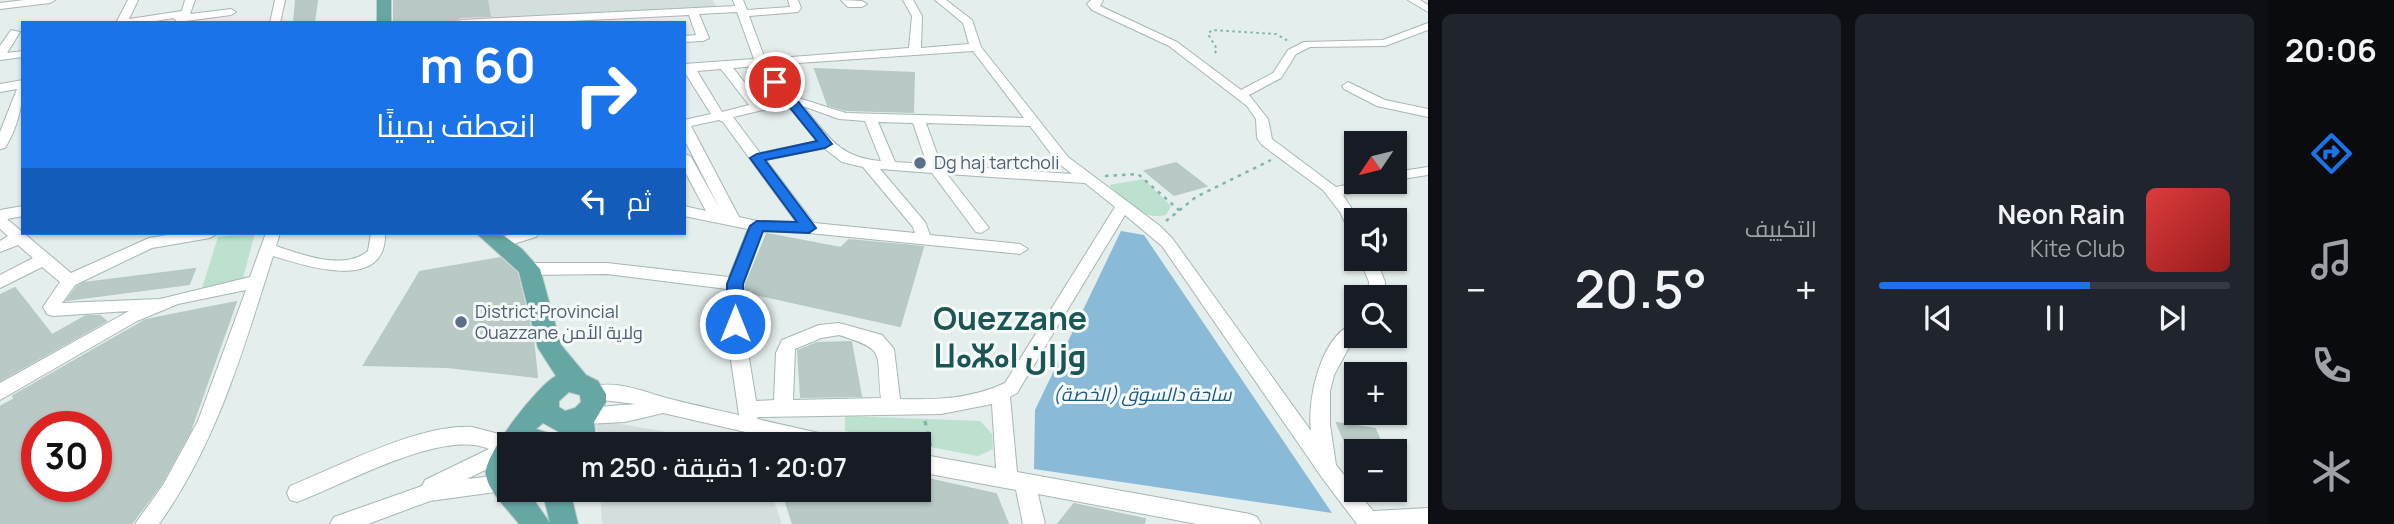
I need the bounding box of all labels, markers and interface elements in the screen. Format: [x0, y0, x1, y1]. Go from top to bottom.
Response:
text: 20:06 [2285, 28, 2377, 72]
text: 60 m [419, 31, 536, 98]
icon: right [560, 49, 651, 140]
pin [745, 52, 805, 112]
icon: arrive [756, 63, 794, 101]
text: انعطف يمينًا [376, 103, 536, 147]
icon: directions [2307, 129, 2356, 178]
north arrow [1344, 131, 1407, 194]
map controls [1344, 131, 1407, 502]
place label: Dg haj tartcholi [934, 150, 1059, 174]
marker: Dg haj tartcholi [912, 155, 928, 171]
icon: left [575, 182, 613, 220]
text: ثم [627, 183, 651, 219]
text: Neon Rain [1997, 196, 2125, 232]
button: sound [1344, 208, 1407, 271]
text: التكييف [1745, 212, 1817, 244]
text: Kite Club [2030, 232, 2125, 264]
icon: music [2307, 235, 2356, 284]
text: 20.5° [1575, 253, 1707, 324]
text: − [1466, 263, 1487, 315]
text: + [1795, 263, 1817, 315]
button: search [1344, 285, 1407, 348]
position arrow [698, 287, 772, 361]
district label: Ouezzane ⵡⴰⵣⴰⵏ وزان [933, 296, 1087, 377]
place label: District Provincial Ouazzane ولاية الأمن [475, 299, 643, 344]
icon: previous [1919, 299, 1957, 337]
icon: pause [2036, 299, 2074, 337]
icon: next [2153, 299, 2191, 337]
marker: District Provincial Ouazzane ولاية الأمن [453, 314, 469, 330]
icon: phone [2307, 341, 2356, 390]
button: + [1344, 362, 1407, 425]
water label: ساحة دالسوق (الخصة) [1053, 381, 1233, 407]
speed limit sign: 30 [21, 411, 112, 502]
button: − [1344, 439, 1407, 502]
icon: climate [2307, 447, 2356, 496]
text: 20:07 · 1 دقيقة · 250 m [581, 449, 847, 485]

